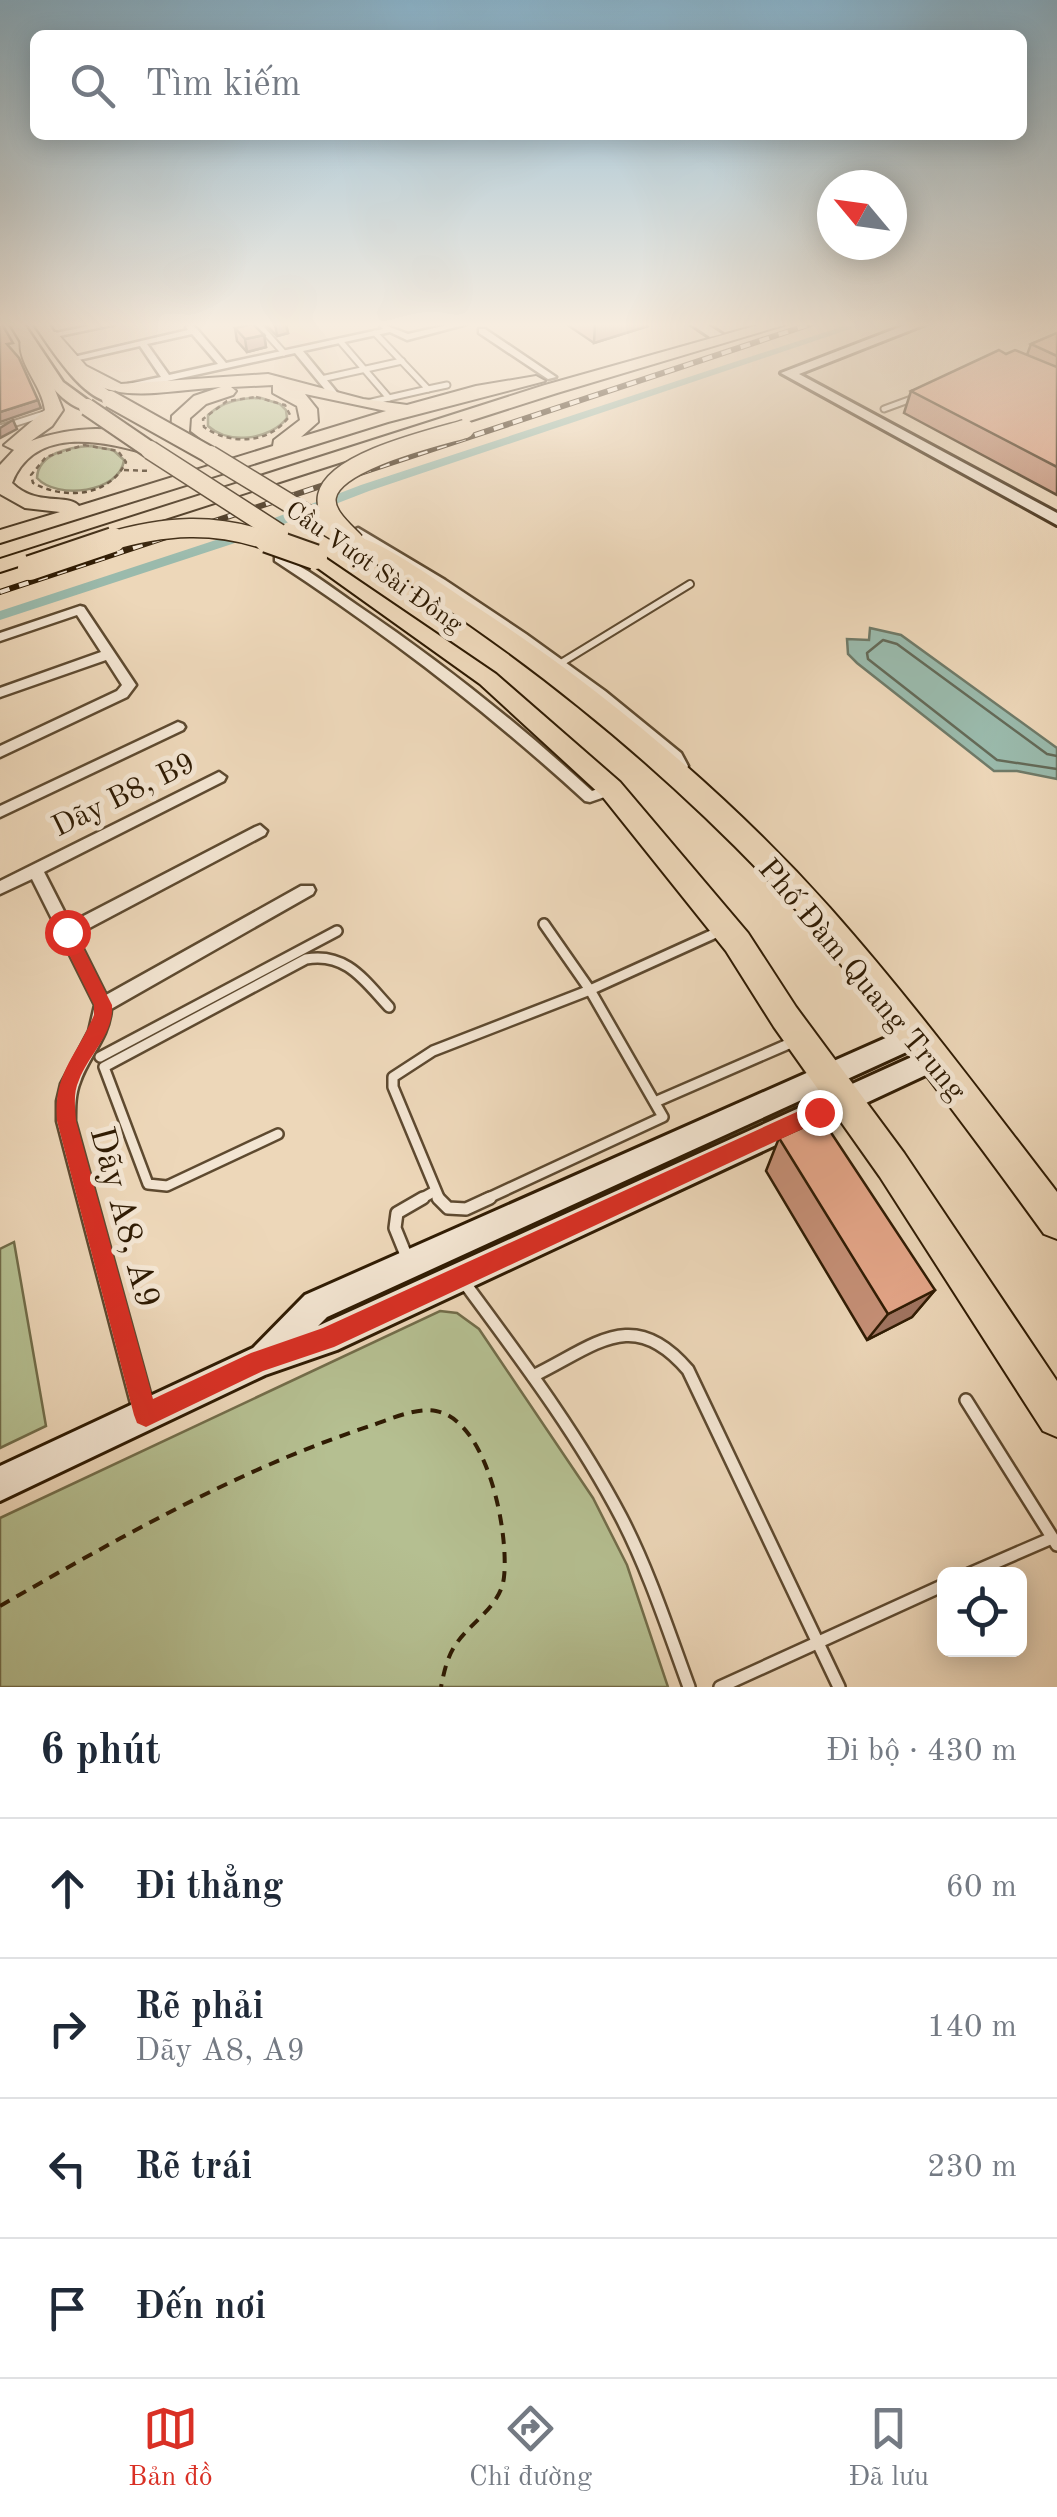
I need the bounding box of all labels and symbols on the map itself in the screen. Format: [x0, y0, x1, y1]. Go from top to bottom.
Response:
north arrow [817, 170, 907, 260]
street label: Cầu Vượt Sài Đồng [281, 495, 469, 639]
street label: Dãy B8, B9 [48, 748, 200, 843]
street label: Phố Đàm Quang Trung [752, 853, 972, 1107]
route start [45, 910, 91, 956]
route end [797, 1090, 843, 1136]
street label: Dãy A8, A9 [83, 1123, 165, 1312]

